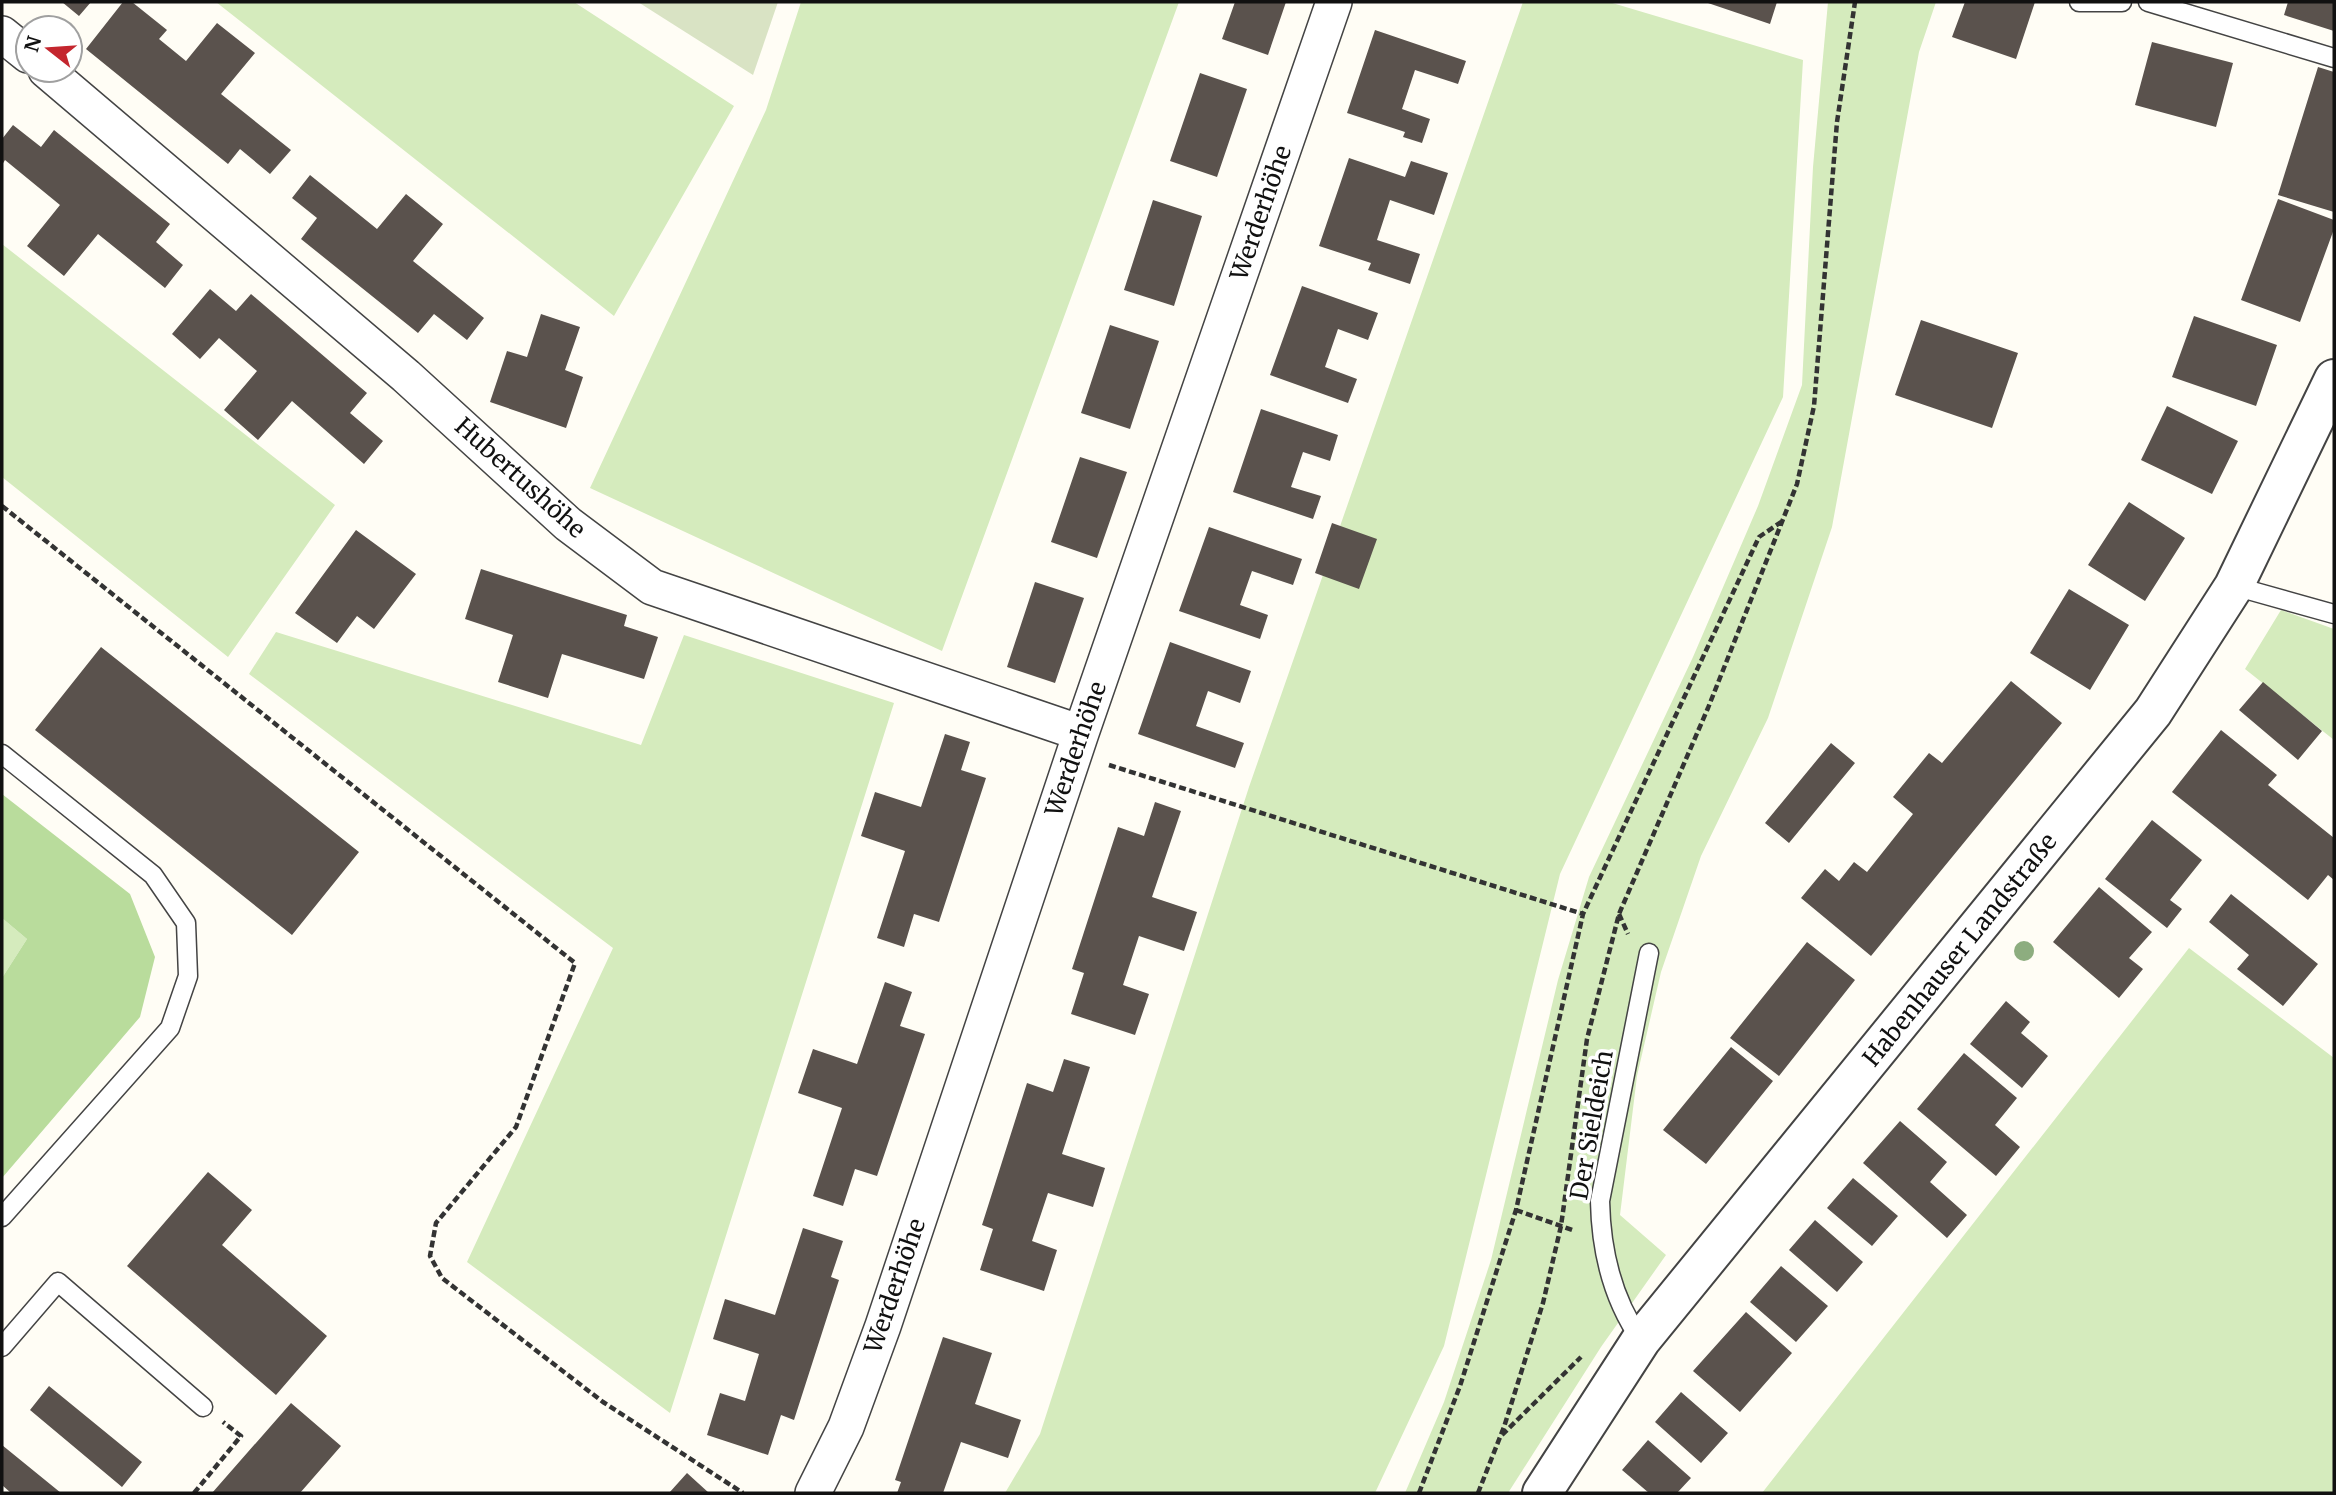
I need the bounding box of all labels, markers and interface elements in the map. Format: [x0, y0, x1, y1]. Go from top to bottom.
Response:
north arrow [14, 14, 84, 84]
text: N [19, 33, 46, 55]
street label: Werderhöhe [1223, 141, 1298, 285]
street label: Hubertushöhe [448, 411, 592, 544]
street label: Werderhöhe [1038, 677, 1113, 821]
street label: Habenhauser Landstraße [1856, 827, 2063, 1073]
street label: Der Sieldeich [1563, 1048, 1620, 1202]
street label: Werderhöhe [857, 1214, 932, 1358]

